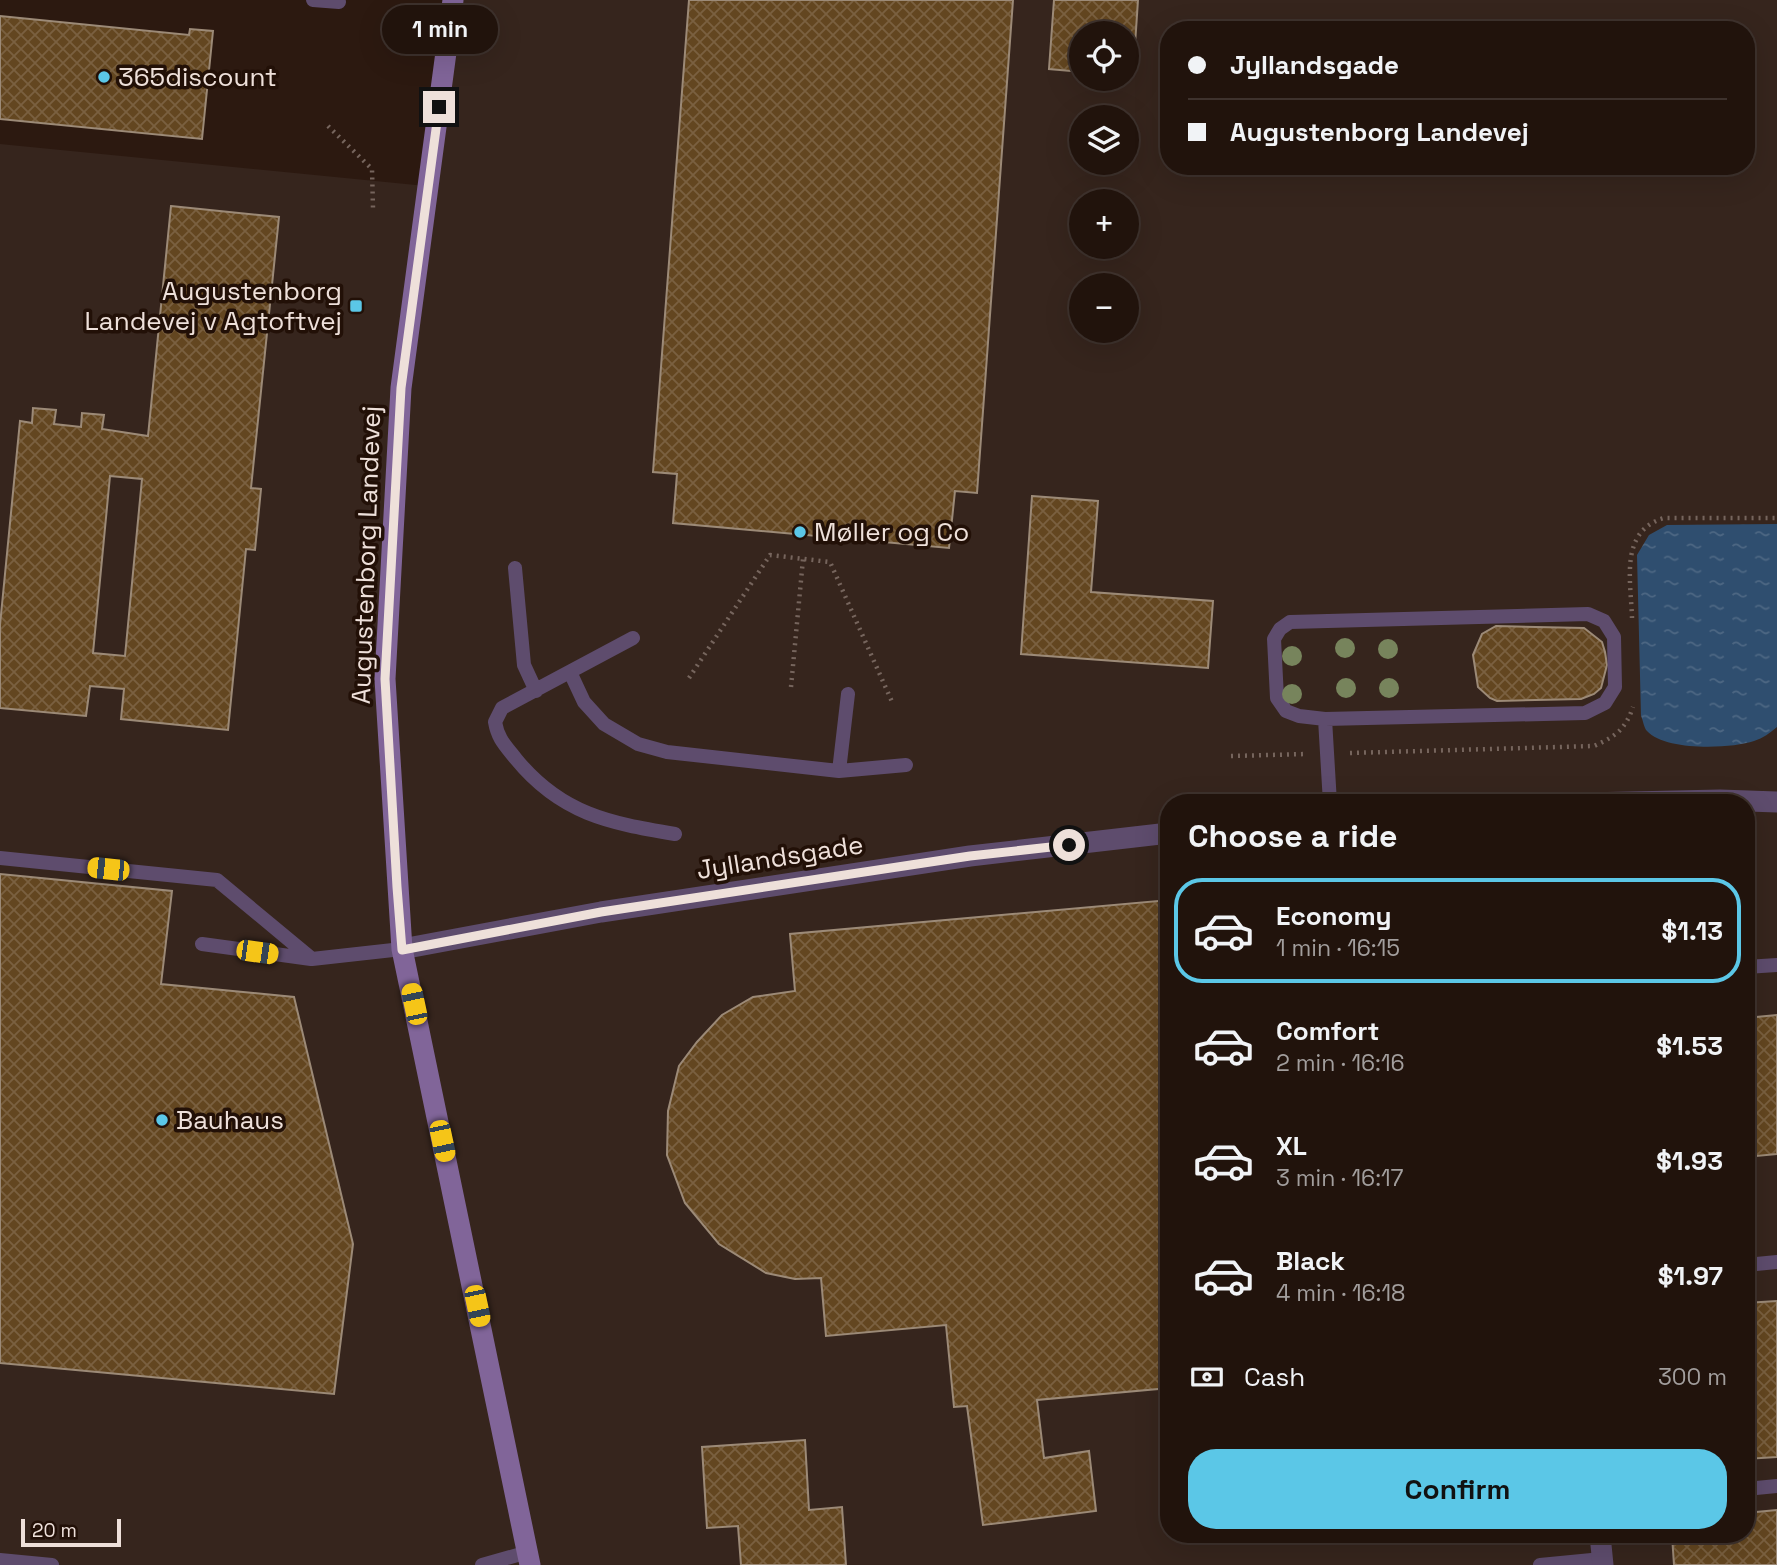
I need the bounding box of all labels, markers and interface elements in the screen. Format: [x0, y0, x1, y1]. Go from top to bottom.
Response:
callout: 1 min [381, 6, 497, 55]
text: 1 min [412, 14, 468, 44]
map controls [1069, 21, 1139, 343]
button: locate [1069, 21, 1139, 91]
text: Jyllandsgade [1230, 48, 1399, 82]
place label: 365discount [118, 60, 277, 94]
marker: 365discount [96, 69, 112, 85]
route end [423, 91, 455, 123]
button: layers [1069, 105, 1139, 175]
text: Augustenborg Landevej [1230, 115, 1529, 149]
button: + [1069, 189, 1139, 259]
button: − [1069, 273, 1139, 343]
place label: Augustenborg Landevej v Agtoftvej [85, 274, 342, 338]
marker: Augustenborg Landevej v Agtoftvej [348, 298, 364, 314]
street label: Augustenborg Landevej [344, 405, 388, 705]
place label: Møller og Co [814, 515, 969, 549]
marker: Møller og Co [792, 524, 808, 540]
text: Choose a ride [1188, 816, 1398, 856]
street label: Jyllandsgade [694, 827, 866, 887]
route start [1053, 829, 1085, 861]
car [87, 856, 130, 882]
icon: car [1192, 899, 1255, 962]
text: Economy [1276, 899, 1392, 933]
text: $1.13 [1662, 914, 1723, 948]
text: 1 min · 16:15 [1276, 933, 1400, 963]
car [235, 939, 280, 965]
car [400, 981, 429, 1027]
icon: car [1192, 1014, 1255, 1077]
text: Comfort [1276, 1014, 1379, 1048]
text: $1.53 [1656, 1029, 1723, 1063]
text: 2 min · 16:16 [1276, 1048, 1405, 1078]
place label: Bauhaus [176, 1103, 284, 1137]
marker: Bauhaus [154, 1112, 170, 1128]
car [428, 1118, 457, 1164]
icon: car [1192, 1129, 1255, 1192]
text: XL [1276, 1129, 1307, 1163]
text: $1.93 [1656, 1144, 1723, 1178]
text: 3 min · 16:17 [1276, 1163, 1404, 1193]
icon: car [1192, 1244, 1255, 1307]
text: Black [1276, 1244, 1345, 1278]
text: $1.97 [1658, 1259, 1723, 1293]
text: 4 min · 16:18 [1276, 1278, 1405, 1308]
car [463, 1283, 492, 1329]
icon: cash [1188, 1358, 1226, 1396]
text: Cash [1244, 1360, 1305, 1394]
text: 300 m [1658, 1362, 1727, 1392]
button: Confirm [1188, 1449, 1727, 1529]
scale bar [21, 1516, 121, 1548]
text: 20 m [32, 1518, 77, 1543]

